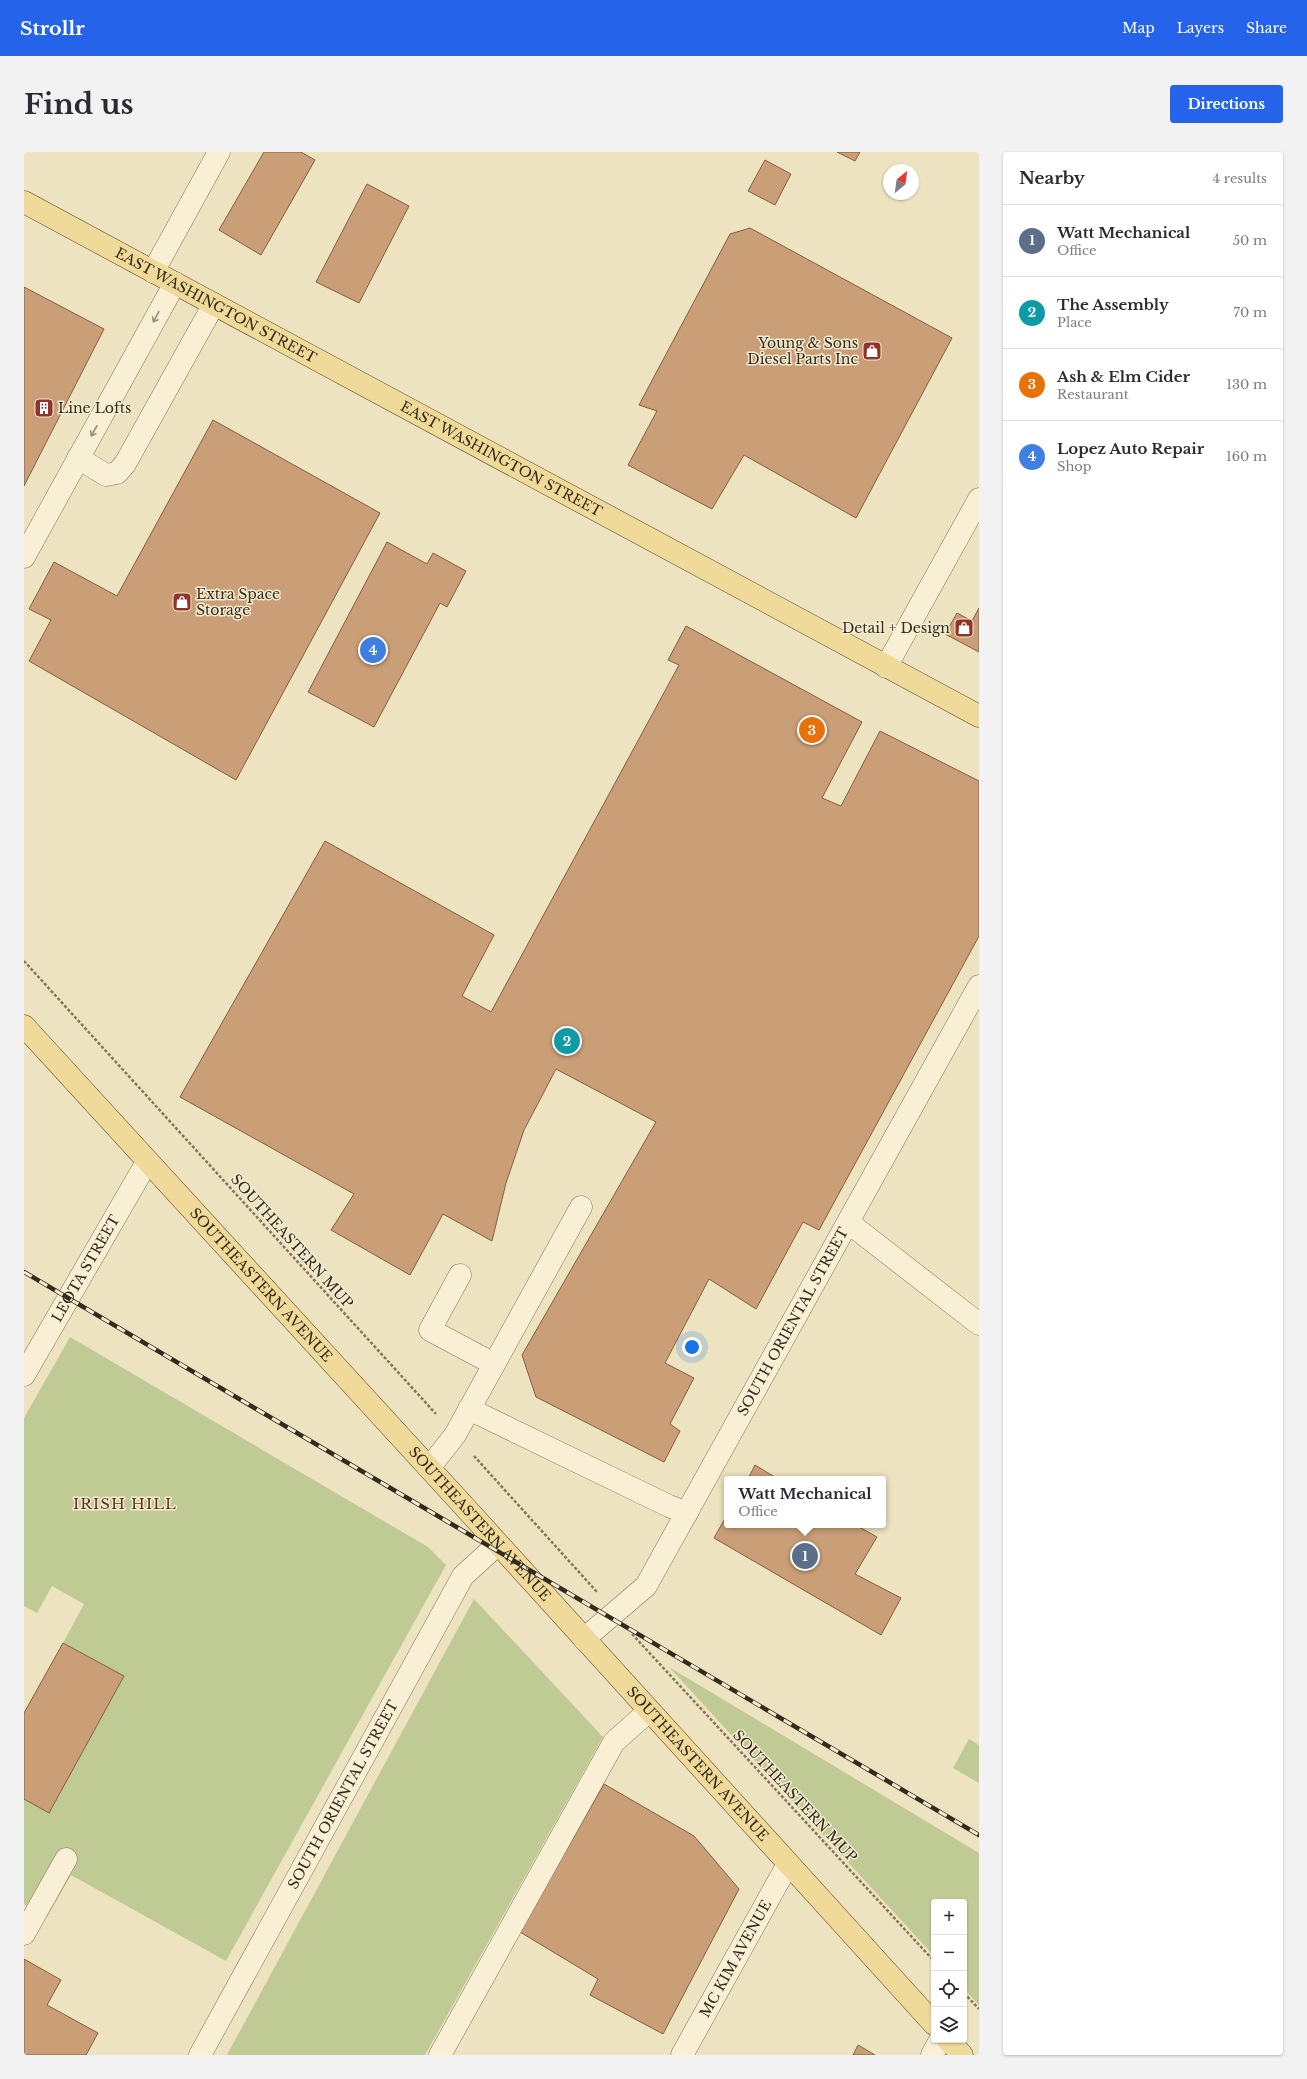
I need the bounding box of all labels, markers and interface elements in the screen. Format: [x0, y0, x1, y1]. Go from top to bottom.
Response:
text: Strollr [20, 17, 85, 40]
text: Map [1122, 19, 1155, 37]
text: Layers [1177, 19, 1224, 37]
text: Share [1246, 19, 1287, 37]
button: Directions [1170, 85, 1283, 123]
text: Find us [24, 87, 134, 122]
north arrow [883, 164, 919, 200]
text: Nearby [1019, 168, 1085, 189]
text: 4 results [1213, 170, 1267, 187]
text: Watt Mechanical [1057, 223, 1190, 242]
text: 1 [1029, 232, 1035, 249]
text: 50 m [1233, 232, 1267, 249]
text: Office [1057, 242, 1096, 259]
street label: EAST WASHINGTON STREET [112, 244, 320, 367]
text: The Assembly [1057, 295, 1169, 314]
text: 2 [1028, 304, 1036, 321]
text: 70 m [1234, 304, 1267, 321]
one-way arrow [152, 311, 160, 323]
text: Place [1057, 314, 1092, 331]
place label: Young & Sons Diesel Parts Inc [747, 334, 858, 368]
shop icon: Young & Sons Diesel Parts Inc [861, 340, 883, 362]
text: Ash & Elm Cider [1057, 367, 1190, 386]
text: 3 [1028, 376, 1036, 393]
text: 130 m [1226, 376, 1267, 393]
text: Restaurant [1057, 386, 1129, 403]
building icon: Line Lofts [33, 397, 55, 419]
street label: EAST WASHINGTON STREET [397, 397, 605, 520]
place label: Line Lofts [58, 399, 131, 417]
one-way arrow [89, 425, 97, 437]
text: Lopez Auto Repair [1057, 439, 1204, 458]
text: 4 [1028, 448, 1036, 465]
text: 160 m [1226, 448, 1267, 465]
text: Shop [1057, 458, 1092, 475]
place label: Extra Space Storage [196, 585, 280, 619]
shop icon: Extra Space Storage [171, 591, 193, 613]
shop icon: Detail + Design [953, 617, 975, 639]
place label: Detail + Design [842, 619, 950, 637]
pin: 4 [360, 635, 386, 665]
pin: 3 [799, 715, 825, 745]
pin: 2 [554, 1026, 580, 1056]
street label: SOUTHEASTERN MUP [227, 1170, 357, 1312]
street label: SOUTHEASTERN AVENUE [186, 1204, 336, 1366]
street label: LEOTA STREET [48, 1212, 124, 1325]
street label: SOUTH ORIENTAL STREET [733, 1224, 852, 1419]
your location [682, 1337, 702, 1357]
street label: SOUTHEASTERN AVENUE [405, 1443, 555, 1605]
popup [724, 1476, 886, 1528]
text: Watt Mechanical [738, 1484, 872, 1503]
district label: IRISH HILL [73, 1494, 177, 1513]
text: Office [738, 1503, 778, 1520]
pin: 1 [792, 1541, 818, 1571]
street label: SOUTHEASTERN AVENUE [623, 1683, 772, 1845]
street label: SOUTH ORIENTAL STREET [284, 1697, 402, 1892]
street label: SOUTHEASTERN MUP [729, 1726, 861, 1866]
street label: MC KIM AVENUE [696, 1897, 775, 2021]
map controls [931, 1899, 967, 2043]
button: + [931, 1899, 967, 1935]
button: − [931, 1935, 967, 1971]
button: locate [931, 1971, 967, 2007]
button: layers [931, 2007, 967, 2043]

